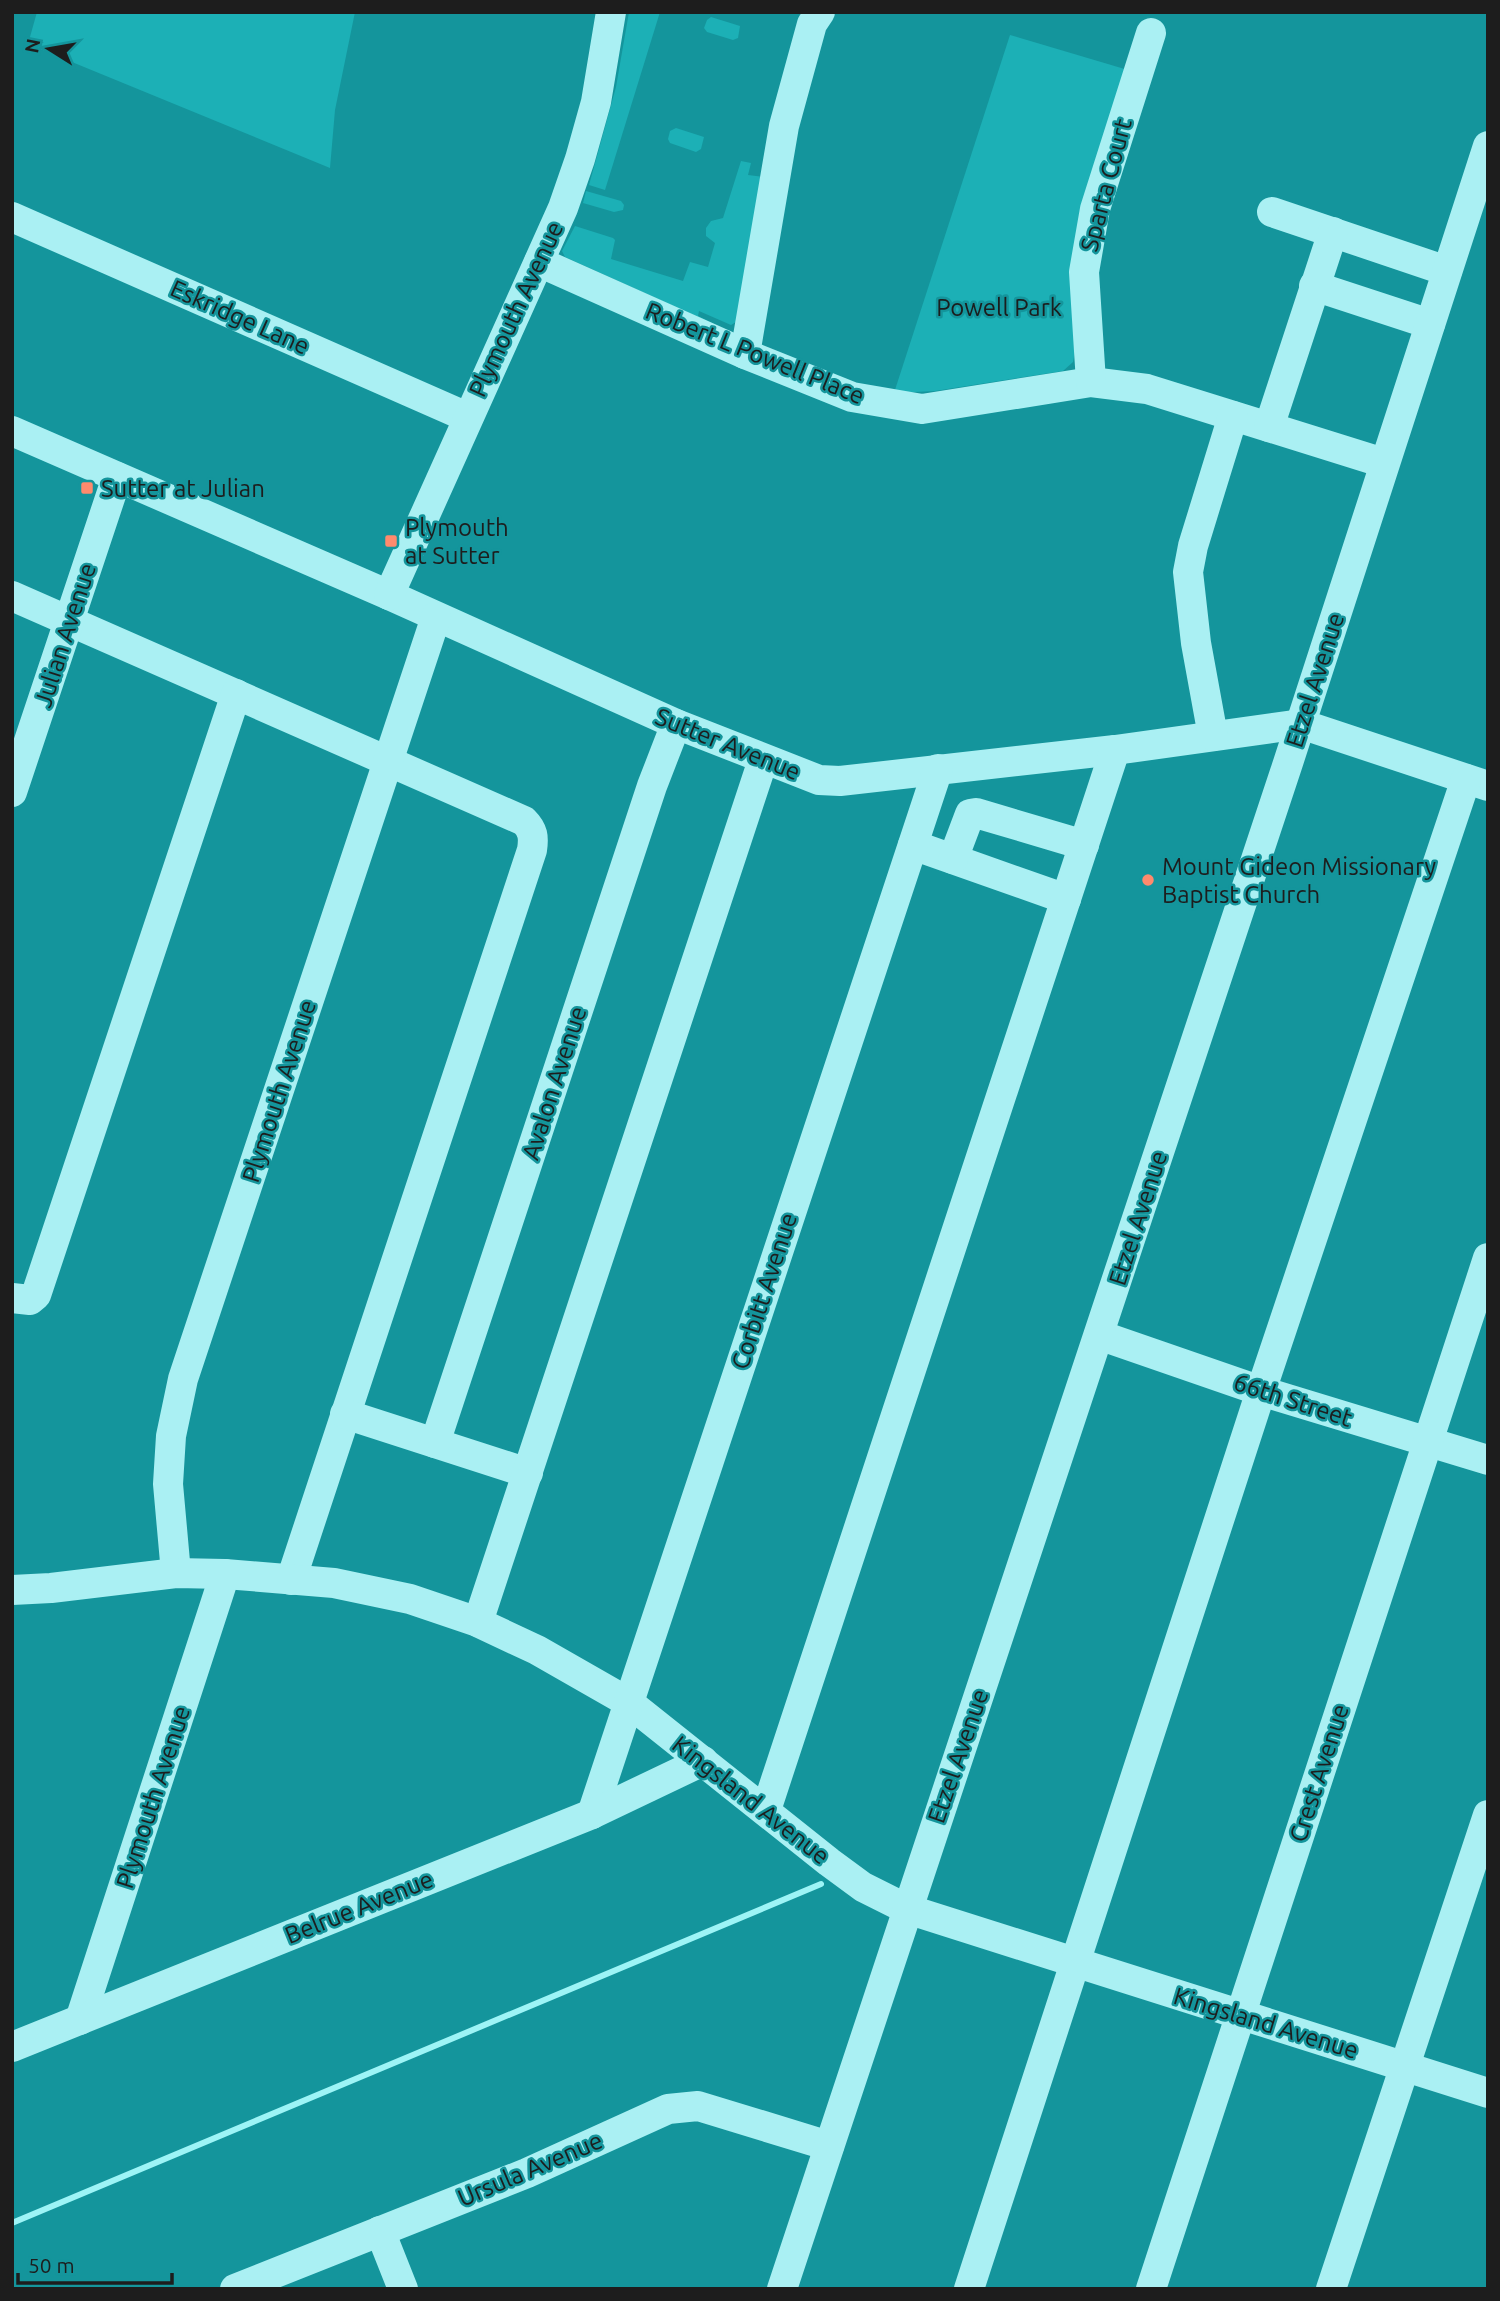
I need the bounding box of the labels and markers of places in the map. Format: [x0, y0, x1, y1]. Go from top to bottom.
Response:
place label: Sutter at Julian [101, 475, 265, 502]
marker: Sutter at Julian [79, 480, 95, 496]
place label: Plymouth at Sutter [405, 514, 509, 569]
marker: Plymouth at Sutter [383, 533, 399, 549]
place label: Mount Gideon Missionary Baptist Church [1162, 853, 1437, 908]
marker: Mount Gideon Missionary Baptist Church [1140, 872, 1156, 888]

